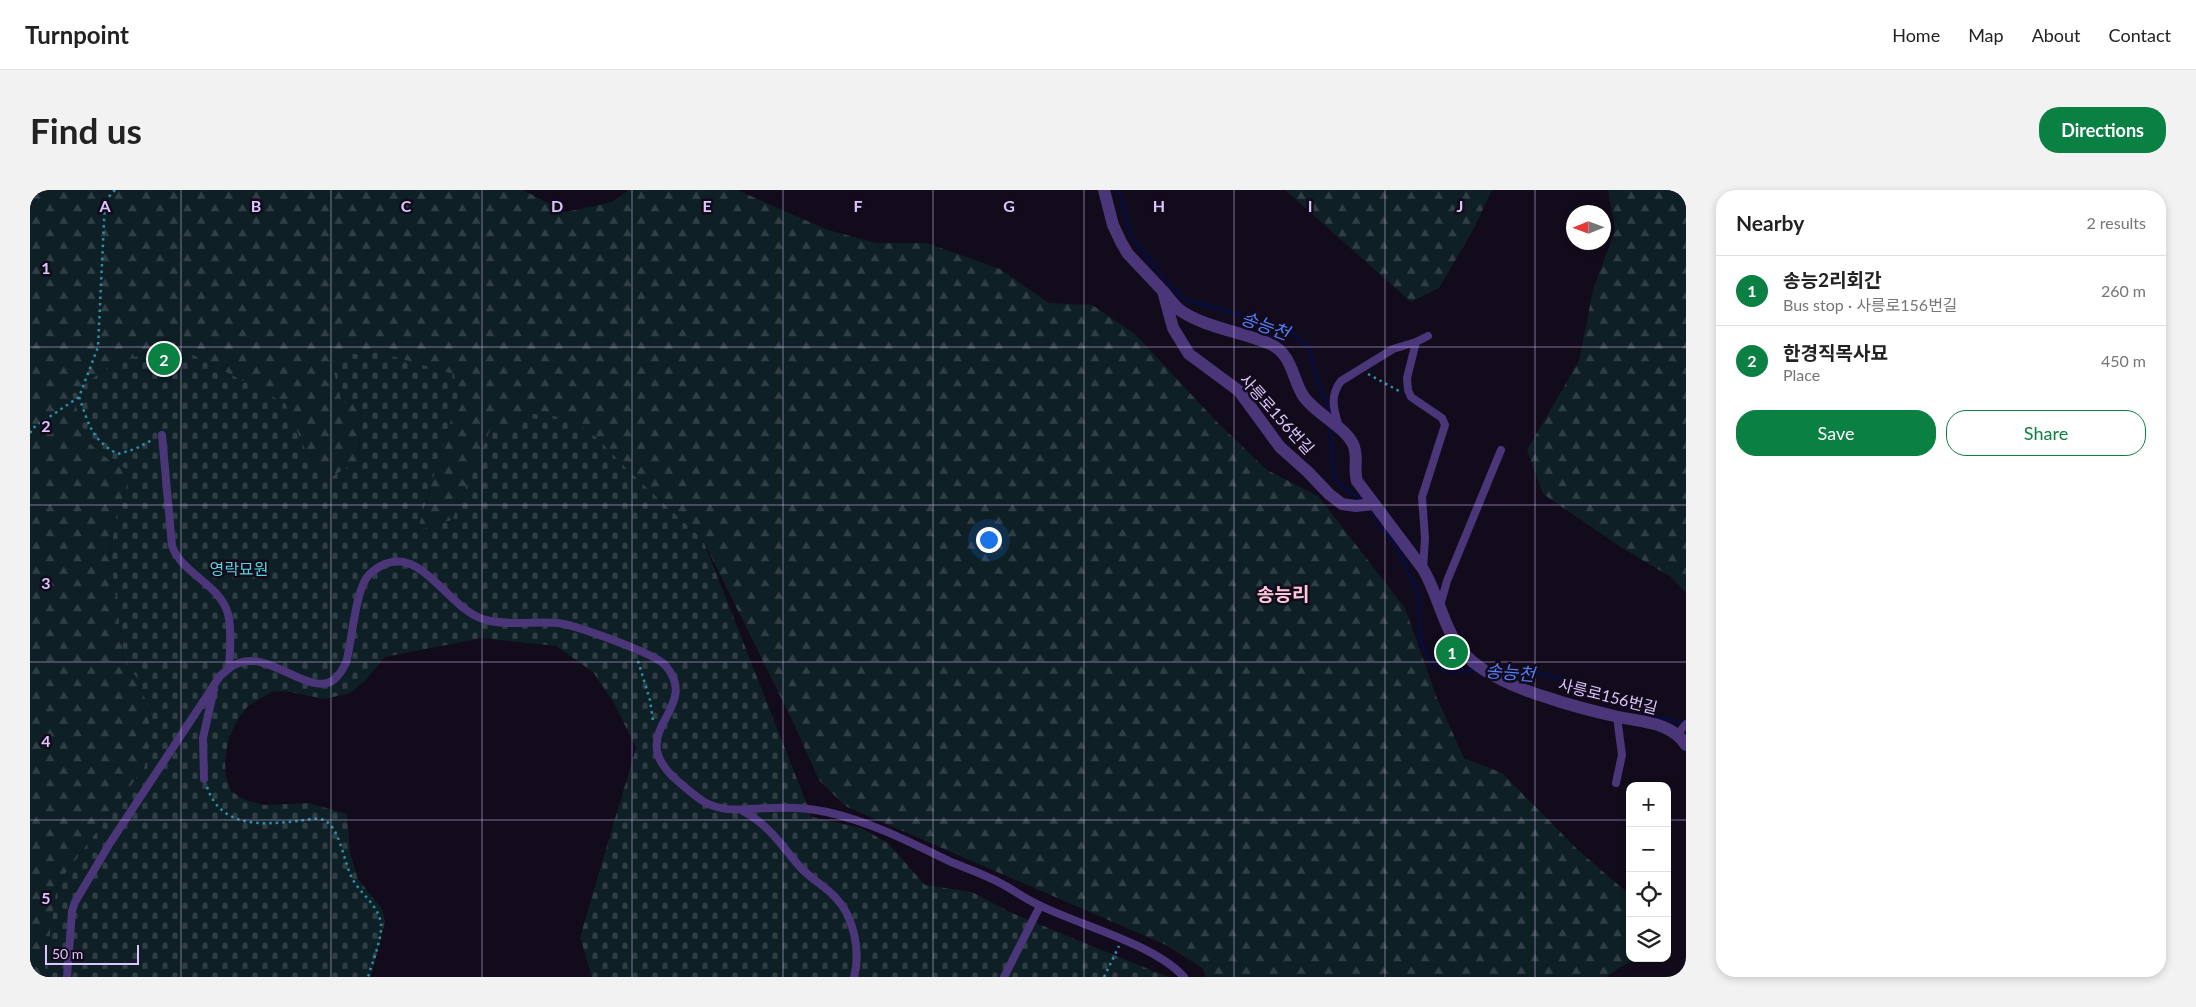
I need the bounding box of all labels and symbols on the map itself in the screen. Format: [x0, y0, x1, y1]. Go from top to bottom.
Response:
text: A [98, 196, 111, 215]
text: B [251, 196, 261, 215]
text: C [401, 196, 412, 215]
text: D [551, 196, 563, 215]
text: E [702, 196, 712, 215]
text: F [853, 196, 863, 215]
text: G [1003, 196, 1015, 215]
text: H [1153, 196, 1165, 215]
text: I [1308, 196, 1312, 215]
text: J [1457, 196, 1463, 215]
north arrow [1566, 205, 1611, 250]
text: 1 [41, 258, 51, 277]
water label: 송능천 [1238, 306, 1295, 345]
pin: 2 [148, 340, 180, 378]
street label: 사릉로156번길 [1236, 370, 1318, 458]
text: 2 [41, 416, 51, 435]
your location [976, 527, 1002, 553]
park label: 영락묘원 [210, 559, 268, 578]
text: 3 [41, 573, 51, 592]
district label: 송능리 [1257, 582, 1309, 605]
pin: 1 [1436, 633, 1468, 671]
water label: 송능천 [1484, 659, 1538, 685]
street label: 사릉로156번길 [1557, 674, 1660, 717]
text: 4 [41, 731, 51, 750]
text: 5 [41, 888, 51, 907]
scale bar [45, 942, 139, 965]

